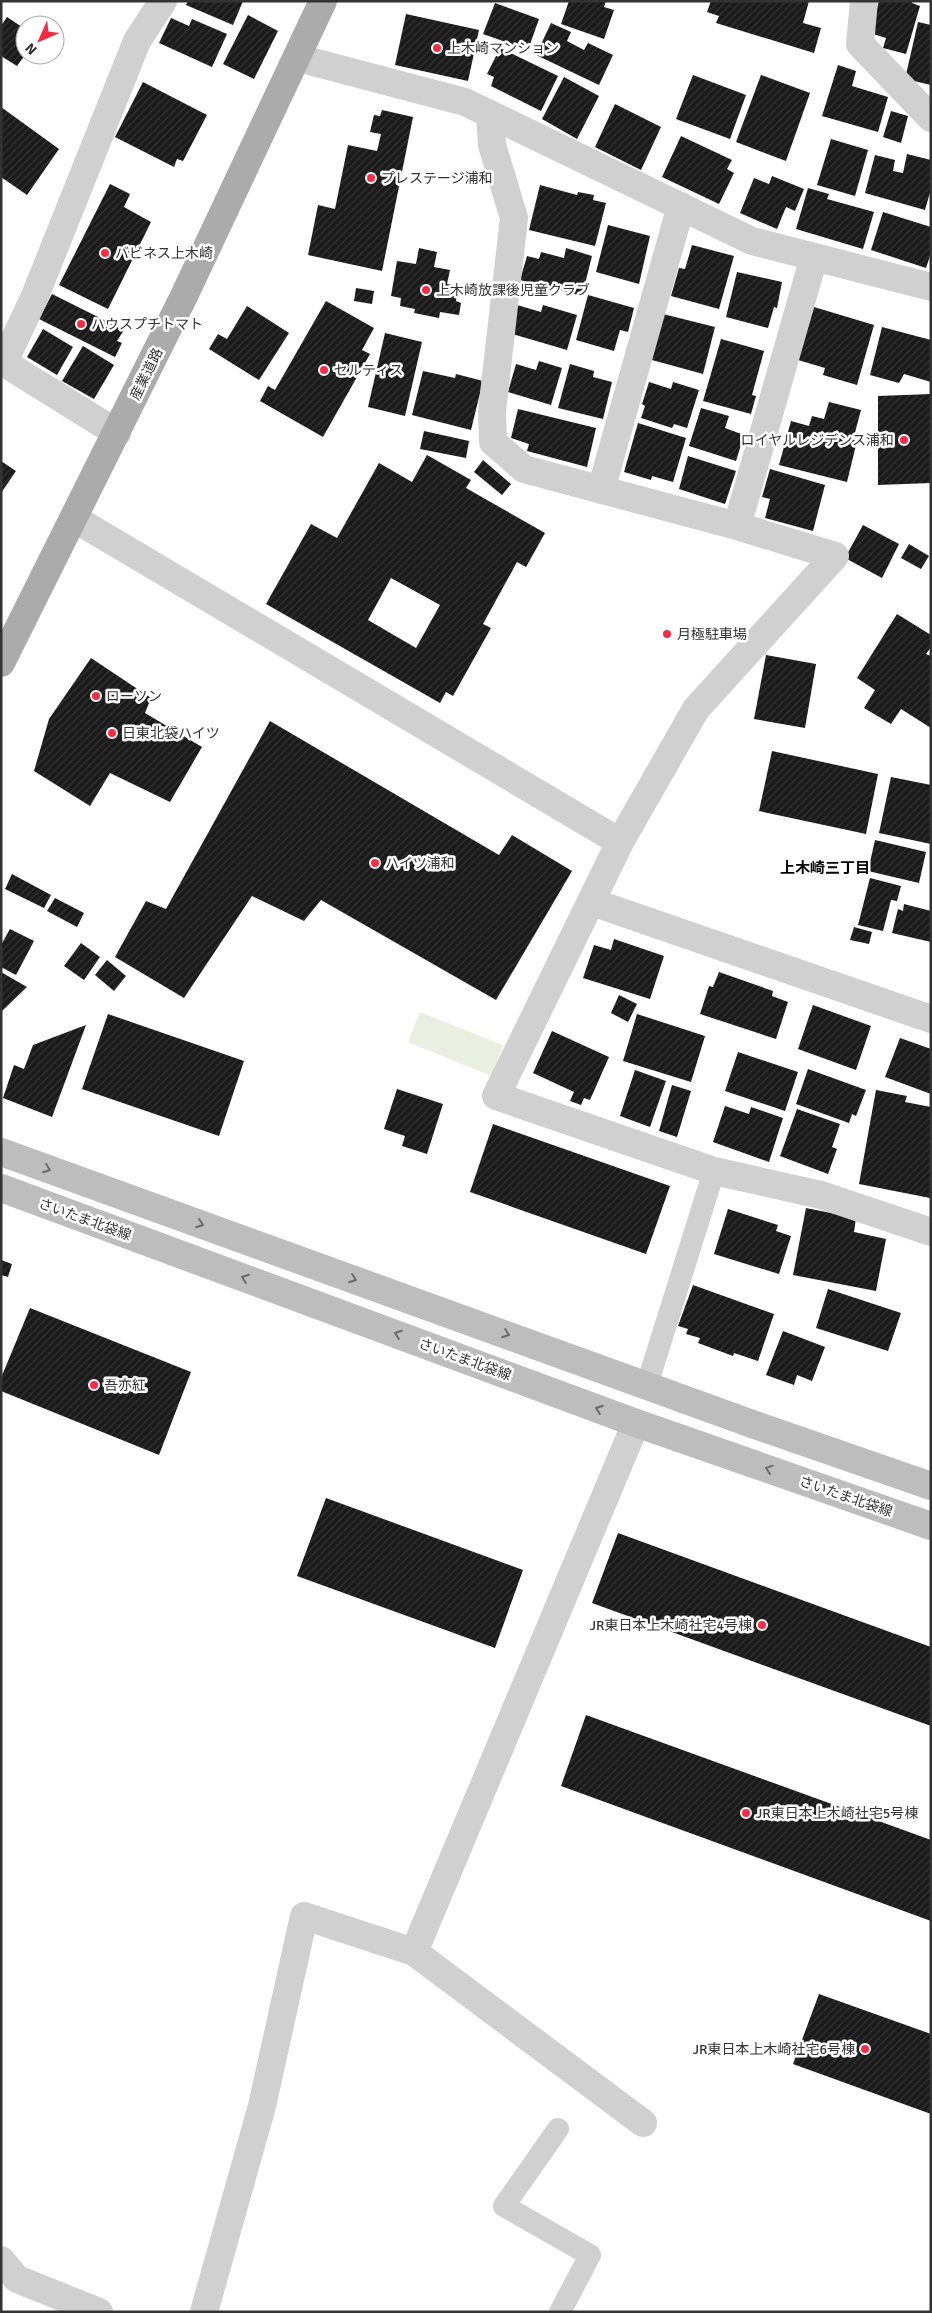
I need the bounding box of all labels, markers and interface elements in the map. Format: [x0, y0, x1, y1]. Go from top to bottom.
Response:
north arrow [15, 15, 65, 65]
text: N [22, 39, 41, 58]
place label: 上木崎マンション [447, 40, 559, 57]
marker: 上木崎マンション [431, 42, 443, 54]
place label: プレステージ浦和 [381, 170, 493, 187]
marker: プレステージ浦和 [365, 172, 377, 184]
place label: バビネス上木崎 [115, 245, 213, 262]
marker: バビネス上木崎 [99, 247, 111, 259]
place label: 上木崎放課後児童クラブ [436, 282, 590, 299]
marker: 上木崎放課後児童クラブ [420, 284, 432, 296]
place label: ハウスプチトマト [91, 316, 203, 333]
marker: ハウスプチトマト [75, 318, 87, 330]
street label: 産業道路 [127, 345, 166, 403]
place label: セルティス [334, 362, 403, 379]
marker: セルティス [318, 364, 330, 376]
place label: ロイヤルレジデンス浦和 [741, 432, 894, 449]
marker: ロイヤルレジデンス浦和 [898, 434, 910, 446]
place label: 月極駐車場 [677, 626, 747, 643]
marker: 月極駐車場 [661, 628, 673, 640]
place label: ローソン [106, 688, 162, 705]
marker: ローソン [90, 690, 102, 702]
place label: 日東北袋ハイツ [122, 725, 220, 742]
marker: 日東北袋ハイツ [106, 727, 118, 739]
place label: ハイツ浦和 [385, 855, 455, 872]
marker: ハイツ浦和 [369, 857, 381, 869]
district label: 上木崎三丁目 [780, 859, 870, 877]
one-way arrow [42, 1163, 51, 1173]
street label: さいたま北袋線 [36, 1195, 134, 1244]
one-way arrow [195, 1218, 204, 1228]
one-way arrow [348, 1273, 357, 1283]
one-way arrow [241, 1274, 250, 1284]
one-way arrow [501, 1328, 509, 1338]
one-way arrow [394, 1330, 403, 1341]
street label: さいたま北袋線 [416, 1335, 514, 1384]
place label: 吾亦紅 [104, 1377, 146, 1394]
marker: 吾亦紅 [88, 1379, 100, 1391]
one-way arrow [596, 1405, 604, 1415]
one-way arrow [765, 1465, 774, 1475]
street label: さいたま北袋線 [797, 1473, 895, 1520]
place label: JR東日本上木崎社宅4号棟 [590, 1617, 752, 1634]
marker: JR東日本上木崎社宅4号棟 [756, 1619, 768, 1631]
place label: JR東日本上木崎社宅5号棟 [756, 1805, 918, 1822]
marker: JR東日本上木崎社宅5号棟 [740, 1807, 752, 1819]
place label: JR東日本上木崎社宅6号棟 [693, 2041, 855, 2058]
marker: JR東日本上木崎社宅6号棟 [859, 2043, 871, 2055]

